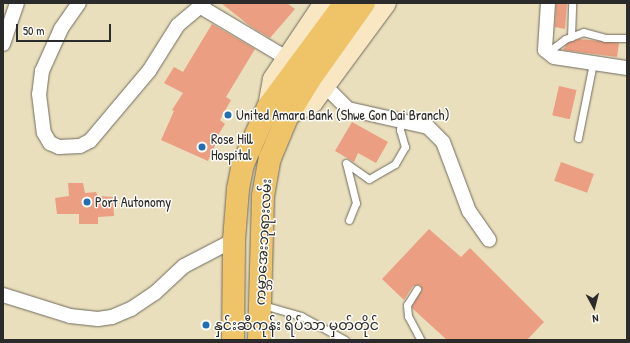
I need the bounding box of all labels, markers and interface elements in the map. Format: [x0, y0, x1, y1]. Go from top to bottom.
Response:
scale bar [18, 16, 113, 42]
text: 50 m [23, 22, 44, 39]
place label: United Amara Bank (Shwe Gon Dai Branch) [236, 107, 449, 123]
marker: United Amara Bank (Shwe Gon Dai Branch) [223, 110, 233, 120]
place label: Rose Hill Hospital [211, 131, 253, 164]
marker: Rose Hill Hospital [196, 141, 208, 153]
street label: ကမ္ဘာအေးဘုရားလမ်း [251, 178, 275, 306]
place label: Port Autonomy [95, 194, 171, 210]
marker: Port Autonomy [82, 197, 92, 207]
north arrow [574, 287, 614, 327]
text: N [592, 312, 599, 326]
place label: နှင်းဆီကုန်း ရိပ်သာ မှတ်တိုင် [214, 317, 379, 333]
marker: နှင်းဆီကုန်း ရိပ်သာ မှတ်တိုင် [201, 320, 211, 330]

